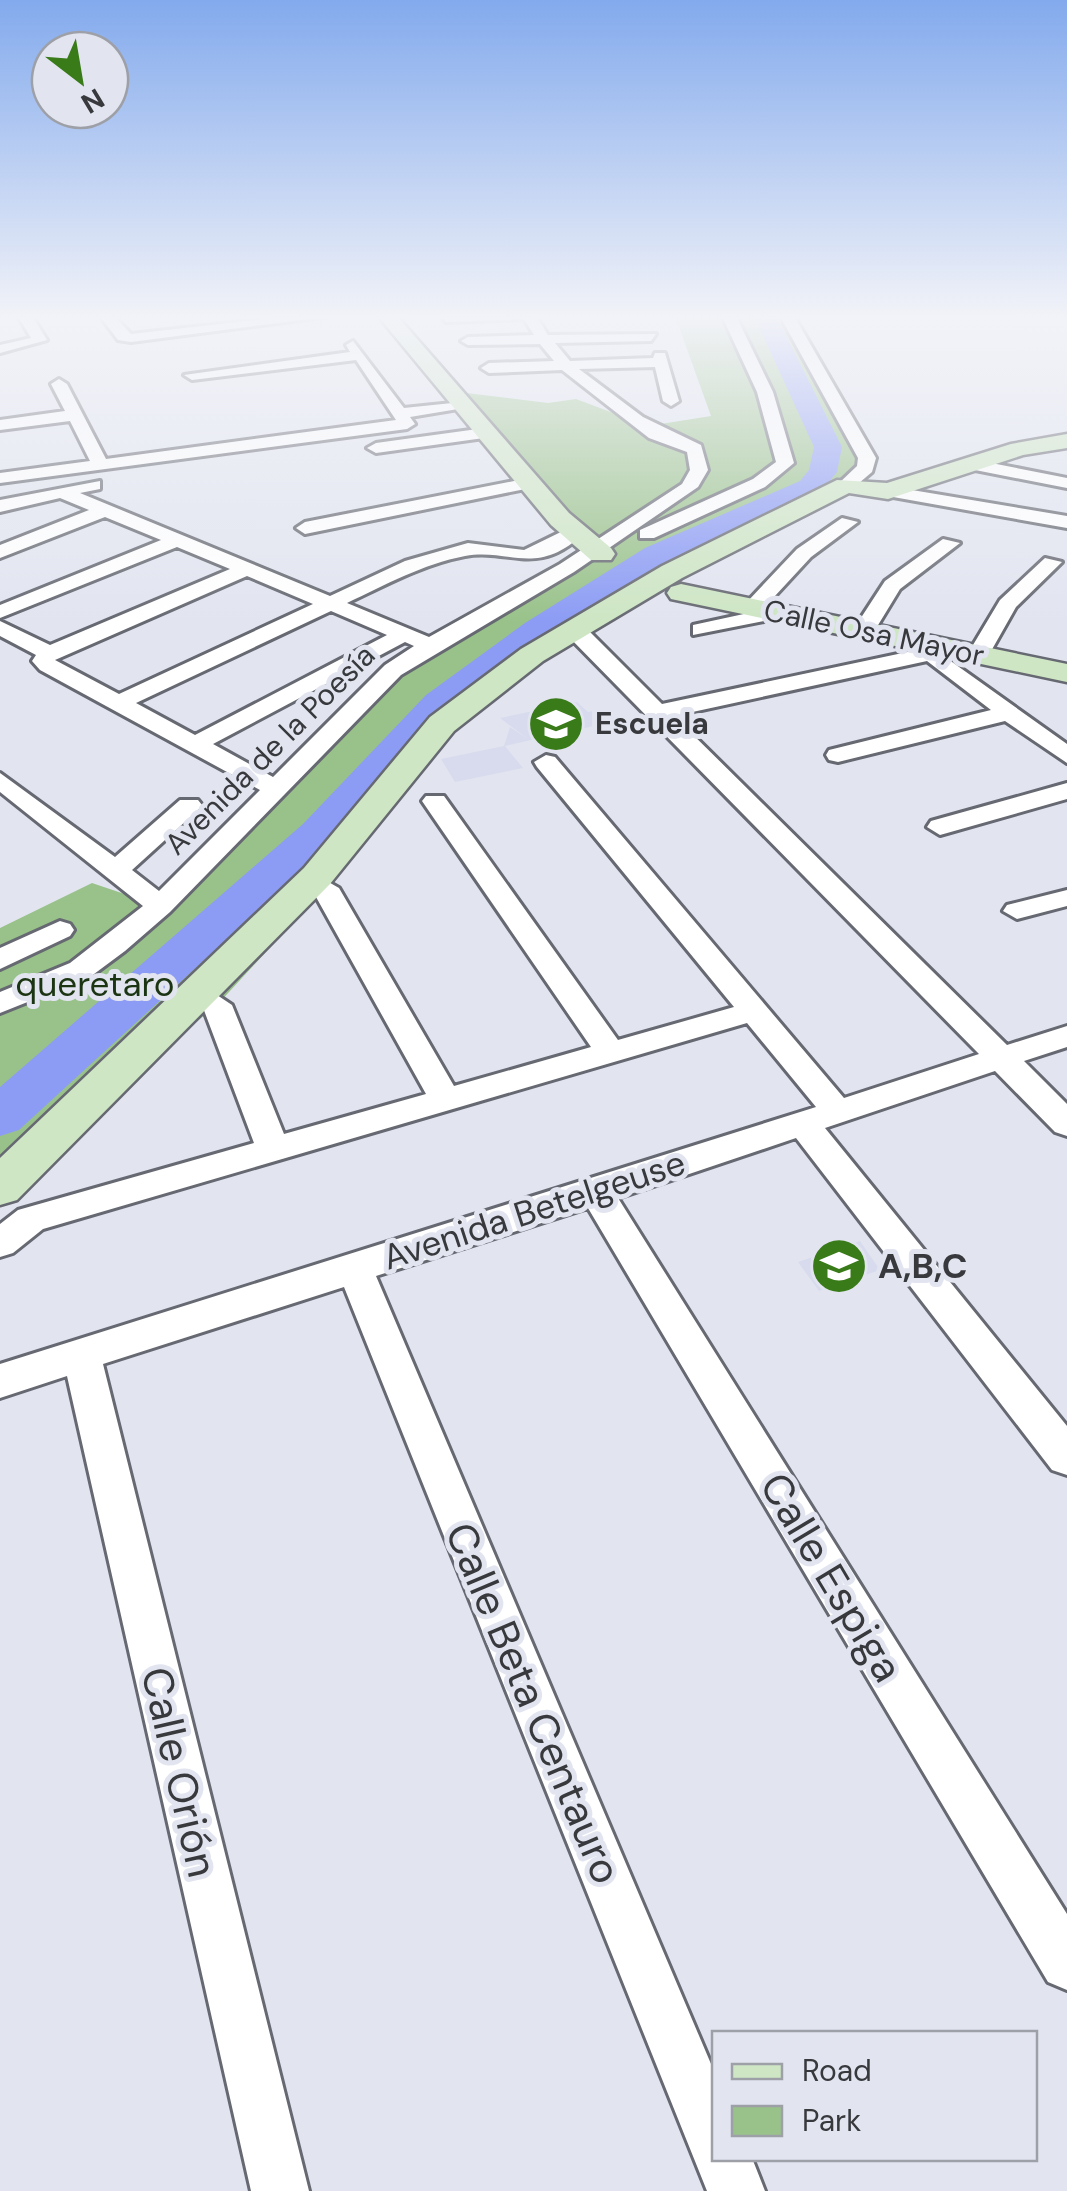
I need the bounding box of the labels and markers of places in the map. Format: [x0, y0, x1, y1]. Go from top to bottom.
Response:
school or university icon: Escuela [526, 694, 586, 754]
place label: Escuela [595, 704, 709, 743]
school or university icon: A,B,C [809, 1236, 869, 1296]
place label: A,B,C [878, 1243, 968, 1289]

